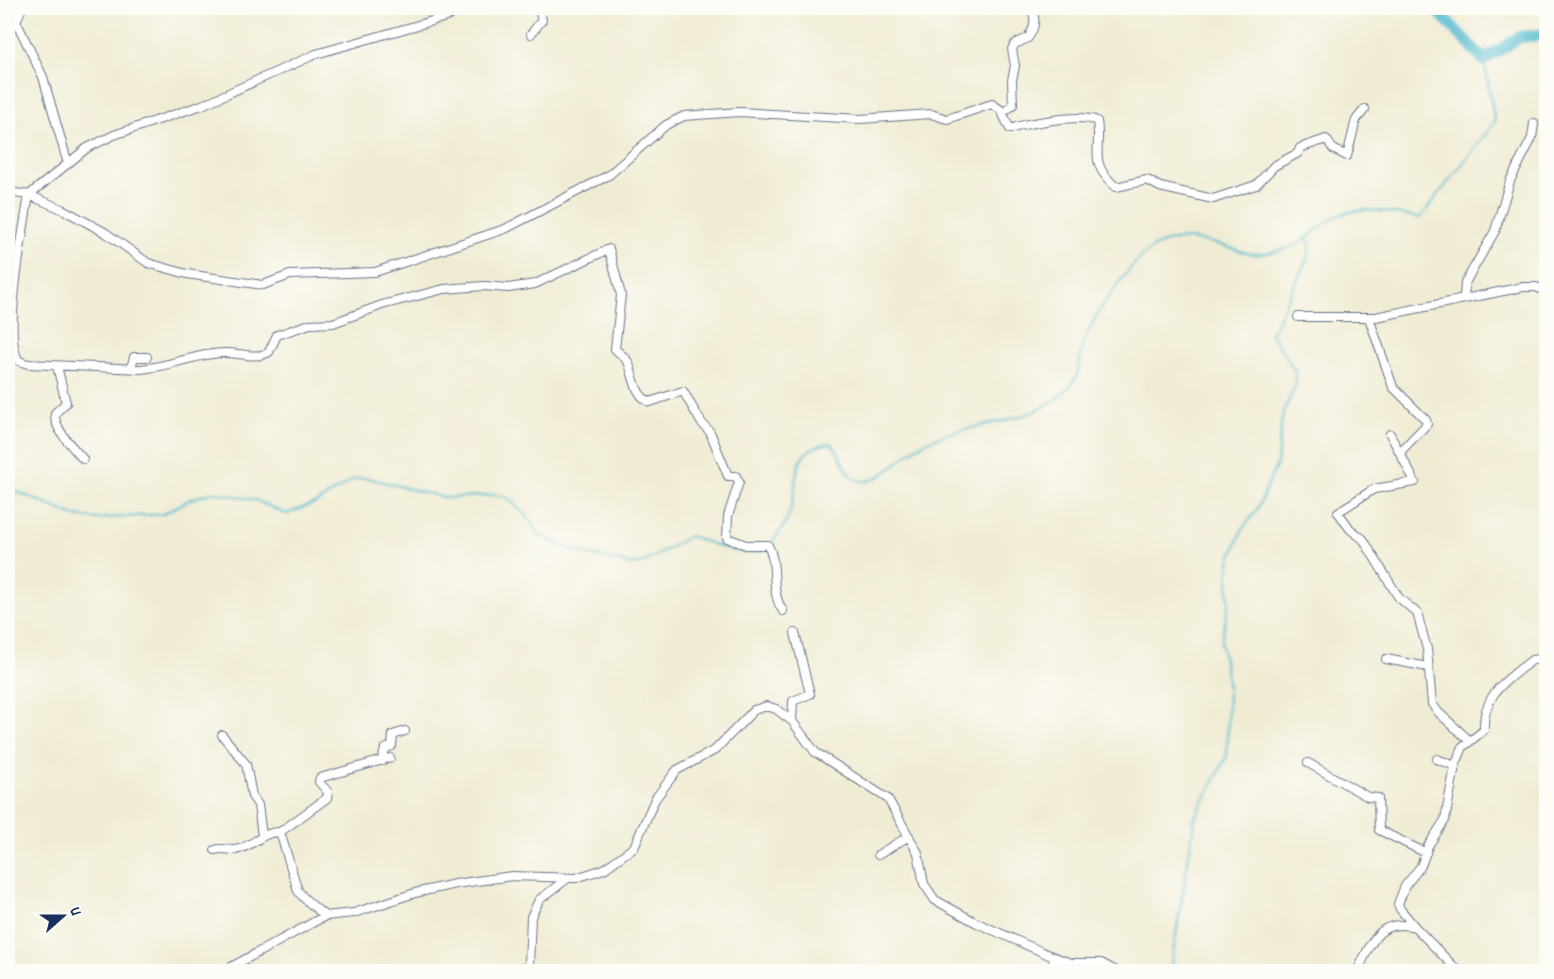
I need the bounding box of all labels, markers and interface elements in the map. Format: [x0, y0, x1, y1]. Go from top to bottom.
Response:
north arrow [33, 886, 93, 946]
text: U [63, 904, 87, 920]

